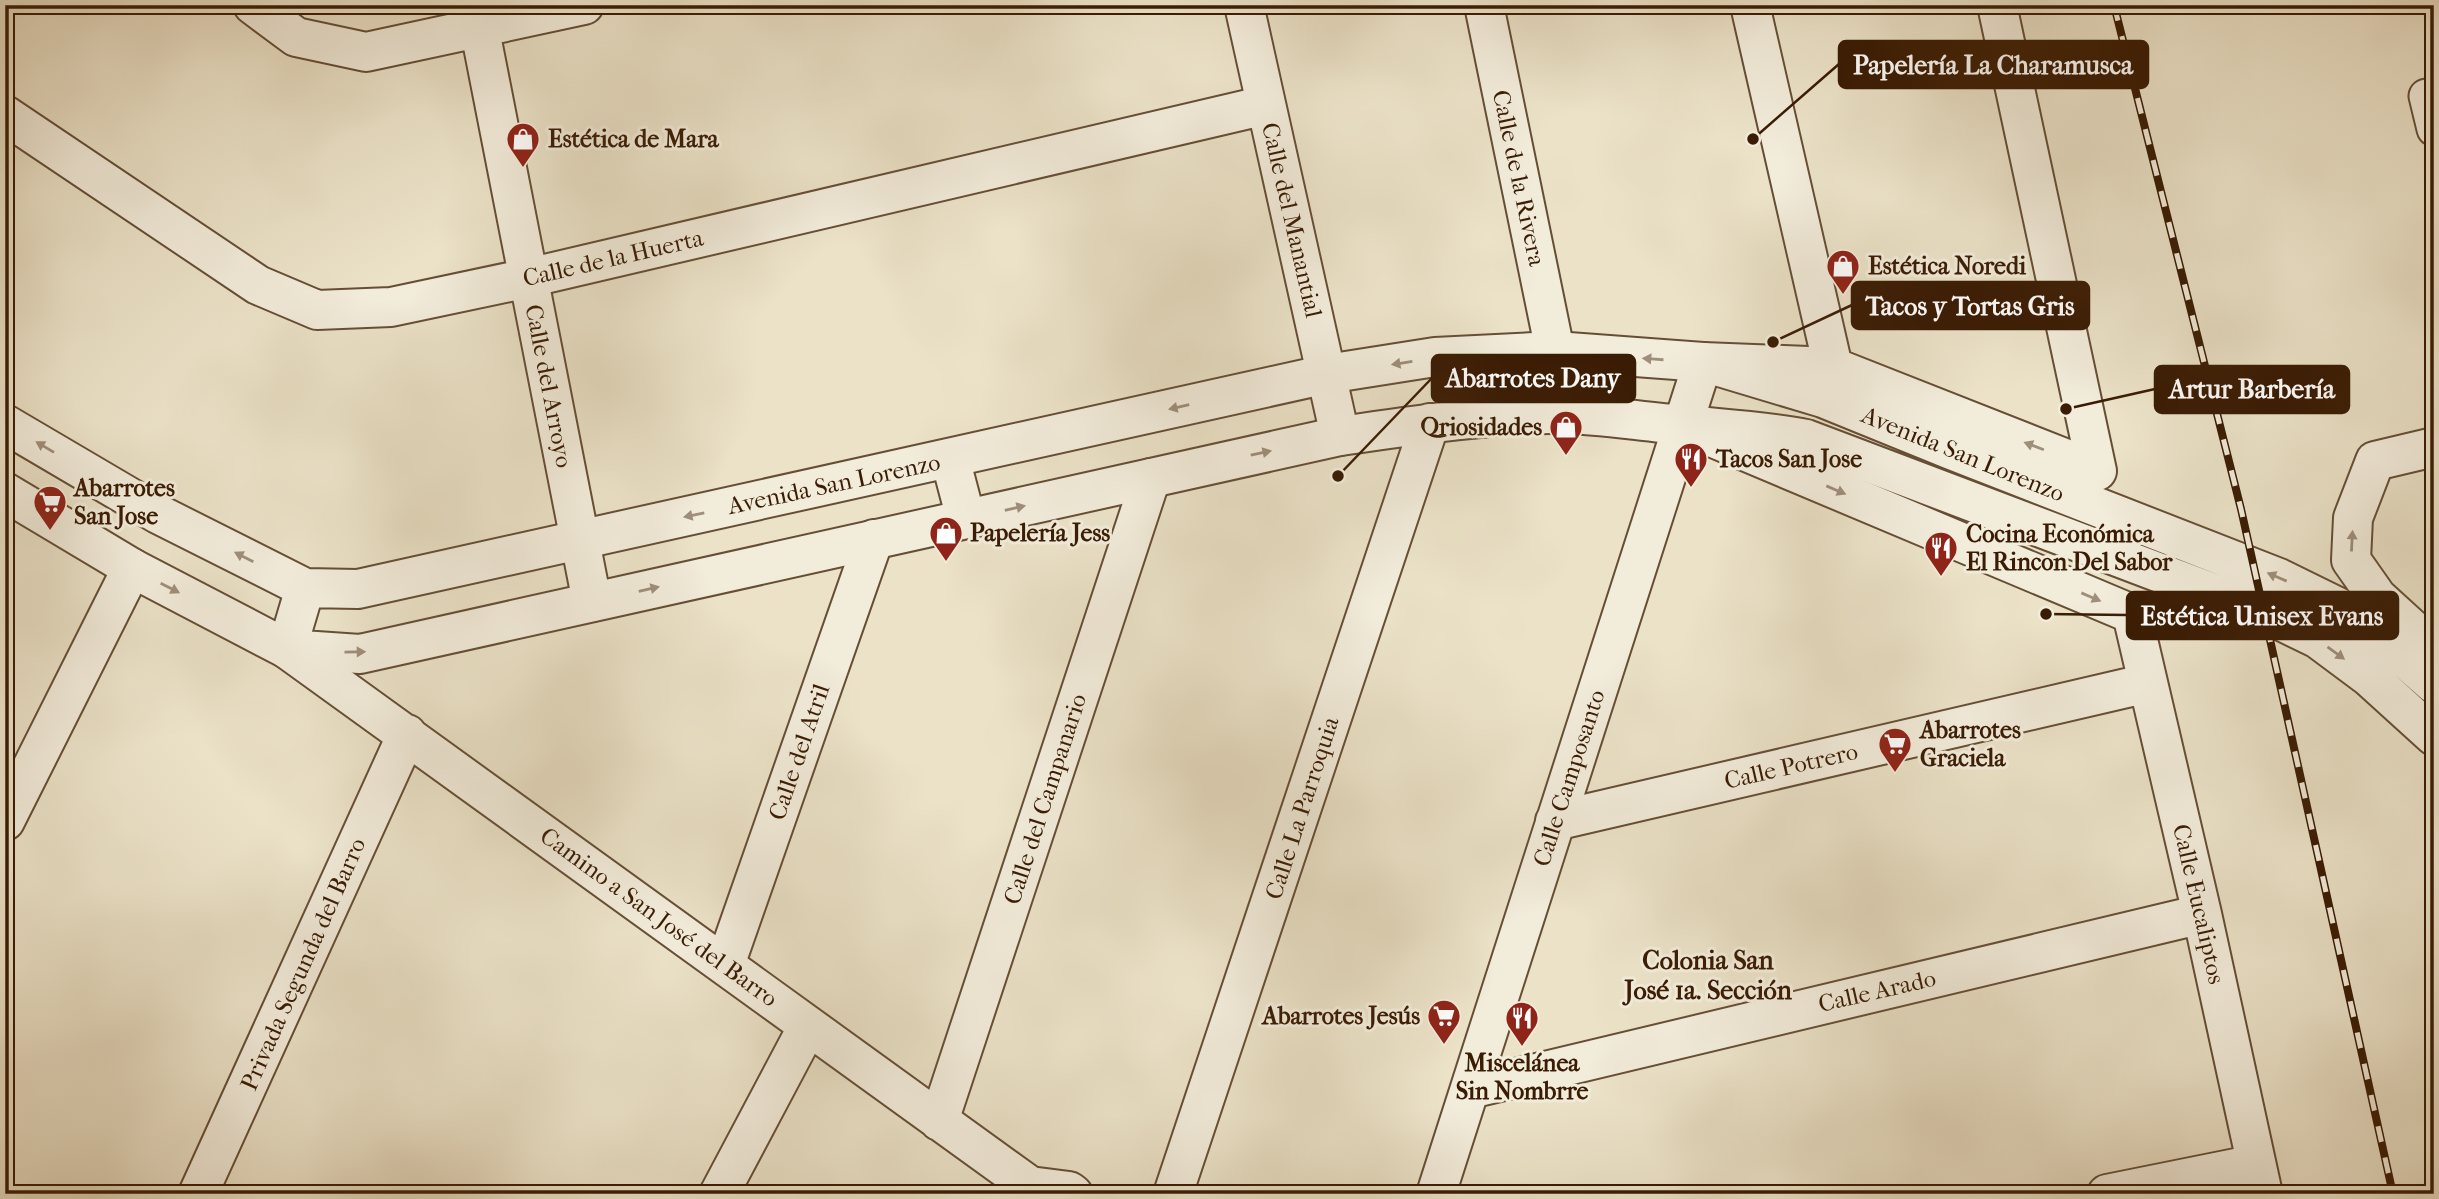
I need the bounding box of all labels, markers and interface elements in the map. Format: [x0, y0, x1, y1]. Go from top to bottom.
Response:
callout: Papelería La Charamusca [1839, 41, 2148, 88]
text: Papelería La Charamusca [1853, 50, 2134, 81]
street label: Calle de la Rivera [1487, 87, 1552, 269]
shop icon: Estética de Mara [504, 120, 542, 169]
street label: Calle del Manantial [1256, 120, 1328, 321]
place label: Estética de Mara [548, 125, 720, 153]
street label: Calle de la Huerta [520, 223, 707, 292]
shop icon: Estética Noredi [1824, 247, 1862, 296]
place label: Estética Noredi [1868, 252, 2027, 280]
callout: Tacos y Tortas Gris [1852, 282, 2089, 329]
text: Tacos y Tortas Gris [1864, 291, 2075, 322]
street label: Calle del Arroyo [519, 302, 579, 470]
one-way arrow [1642, 353, 1664, 364]
callout: Abarrotes Dany [1432, 355, 1635, 402]
one-way arrow [1391, 358, 1413, 369]
text: Abarrotes Dany [1444, 363, 1623, 394]
callout: Artur Barbería [2155, 366, 2349, 413]
text: Artur Barbería [2167, 374, 2336, 405]
street label: Avenida San Lorenzo [1856, 400, 2069, 508]
one-way arrow [1168, 402, 1190, 413]
shop icon: Qriosidades [1547, 408, 1585, 457]
place label: Qriosidades [1420, 413, 1542, 441]
restaurant icon: Tacos San Jose [1672, 440, 1710, 489]
one-way arrow [2023, 440, 2044, 451]
one-way arrow [35, 441, 54, 453]
place label: Tacos San Jose [1715, 445, 1862, 473]
street label: Avenida San Lorenzo [724, 448, 943, 520]
one-way arrow [1250, 448, 1272, 459]
place label: Abarrotes San Jose [72, 474, 175, 530]
supermarket icon: Abarrotes San Jose [31, 483, 69, 532]
one-way arrow [1826, 484, 1847, 495]
one-way arrow [1004, 502, 1026, 513]
one-way arrow [683, 509, 705, 520]
shop icon: Papelería Jess [927, 514, 965, 563]
place label: Papelería Jess [970, 519, 1110, 547]
place label: Cocina Económica El Rincon Del Sabor [1966, 520, 2173, 576]
restaurant icon: Cocina Económica El Rincon Del Sabor [1922, 529, 1960, 578]
one-way arrow [2346, 530, 2357, 552]
one-way arrow [234, 552, 254, 563]
one-way arrow [2266, 572, 2287, 583]
one-way arrow [160, 582, 180, 593]
one-way arrow [638, 583, 660, 594]
one-way arrow [2081, 591, 2102, 602]
callout: Estética Unisex Evans [2127, 592, 2398, 639]
text: Estética Unisex Evans [2141, 601, 2384, 632]
one-way arrow [2327, 645, 2345, 659]
one-way arrow [345, 646, 367, 658]
street label: Calle del Atril [763, 680, 835, 824]
street label: Calle Camposanto [1527, 686, 1611, 870]
street label: Calle del Campanario [998, 690, 1092, 908]
street label: Calle La Parroquia [1259, 712, 1345, 903]
place label: Abarrotes Graciela [1918, 716, 2021, 772]
supermarket icon: Abarrotes Graciela [1876, 725, 1914, 774]
street label: Calle Potrero [1722, 737, 1860, 795]
street label: Camino a San José del Barro [535, 821, 783, 1013]
street label: Calle Eucaliptos [2167, 821, 2231, 987]
street label: Privada Segunda del Barro [235, 833, 371, 1095]
district label: Colonia San José 1a. Sección [1621, 945, 1793, 1006]
street label: Calle Arado [1816, 964, 1938, 1018]
supermarket icon: Abarrotes Jesús [1425, 997, 1463, 1046]
restaurant icon: Miscelánea Sin Nombrre [1503, 999, 1541, 1048]
place label: Abarrotes Jesús [1260, 1002, 1420, 1030]
place label: Miscelánea Sin Nombrre [1456, 1049, 1588, 1105]

